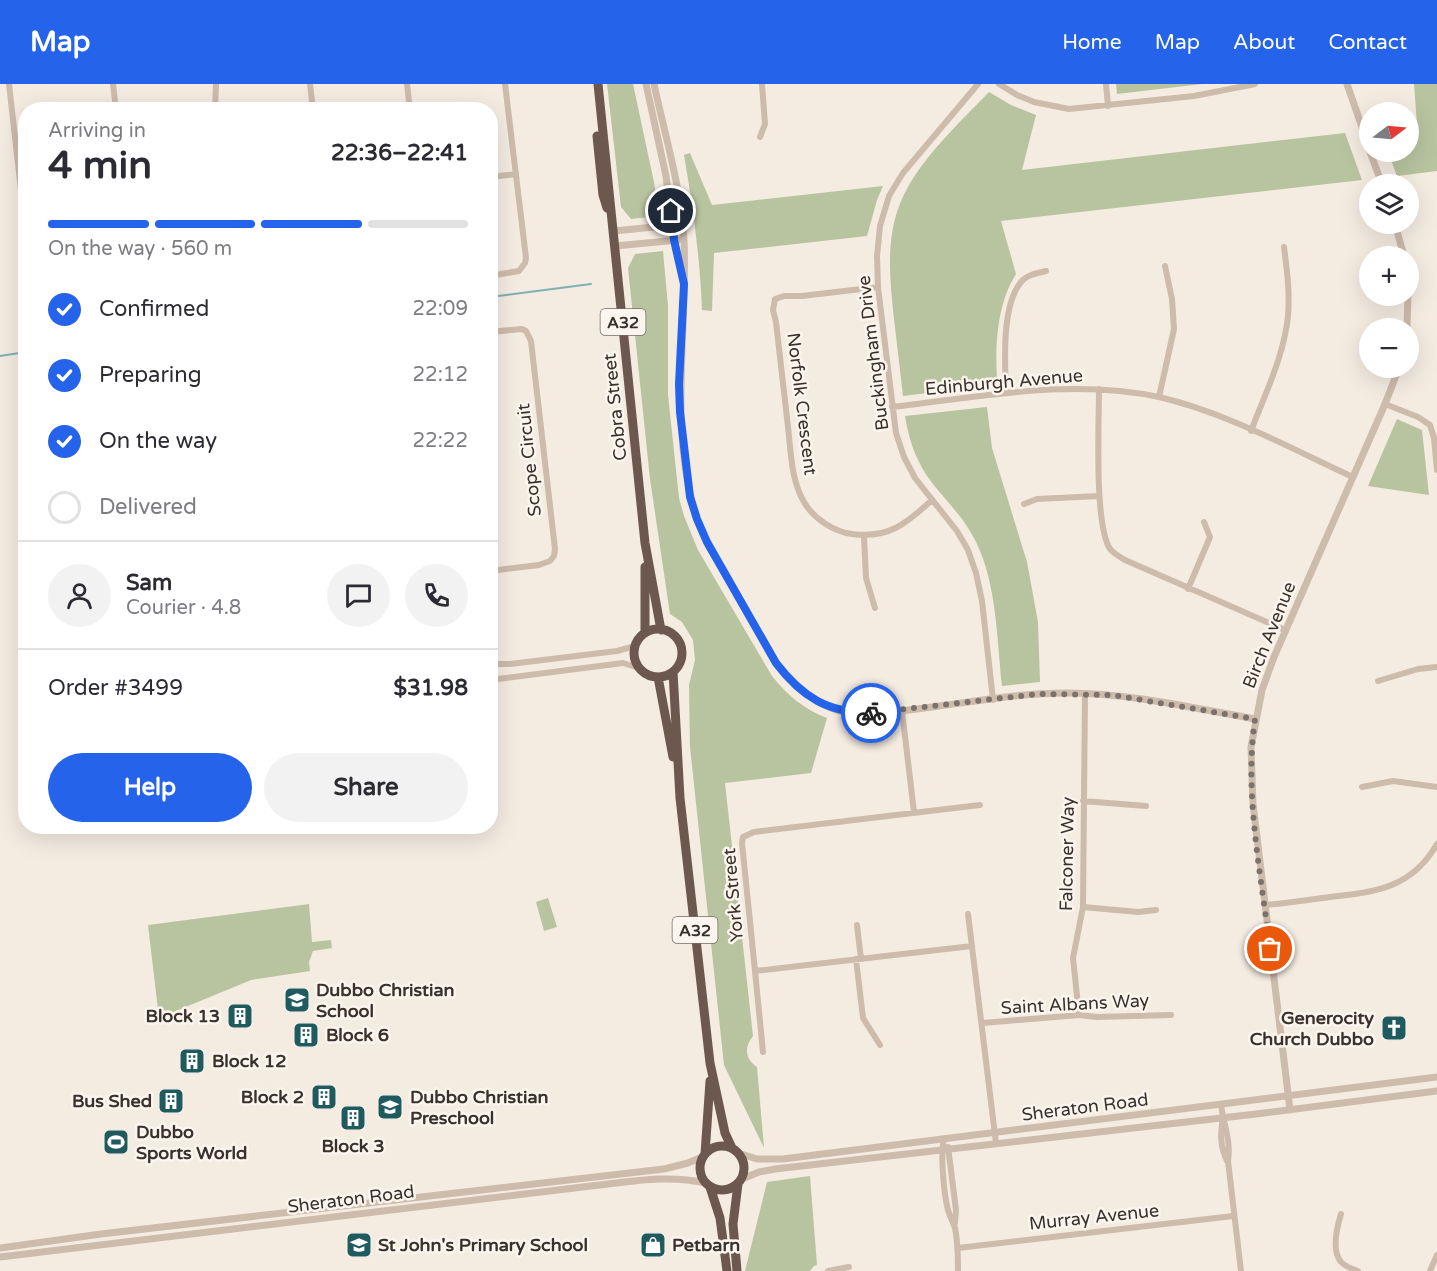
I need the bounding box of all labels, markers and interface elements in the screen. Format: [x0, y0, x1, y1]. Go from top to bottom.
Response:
text: Map [30, 25, 90, 59]
text: Home [1062, 30, 1122, 55]
text: Map [1155, 30, 1200, 55]
text: About [1233, 30, 1295, 55]
text: Contact [1328, 30, 1407, 55]
north arrow [1359, 102, 1419, 162]
map controls [1359, 102, 1419, 378]
text: Arriving in [48, 119, 146, 143]
text: 22:36–22:41 [331, 140, 468, 166]
text: 4 min [48, 142, 152, 189]
button: layers [1359, 174, 1419, 234]
pin [645, 185, 696, 236]
icon: home [654, 194, 687, 227]
text: On the way · 560 m [48, 237, 232, 261]
button: + [1359, 246, 1419, 306]
street label: Buckingham Drive [853, 274, 893, 432]
icon: check [48, 293, 81, 326]
text: Confirmed [99, 296, 209, 322]
text: 22:09 [413, 297, 468, 321]
road number: A32 [600, 309, 646, 335]
button: − [1359, 318, 1419, 378]
street label: Norfolk Crescent [782, 331, 822, 477]
street label: Cobra Street [598, 352, 632, 462]
icon: check [48, 359, 81, 392]
text: Preparing [99, 362, 202, 388]
text: 22:12 [413, 363, 468, 387]
street label: Edinburgh Avenue [924, 364, 1084, 400]
street label: Scope Circuit [512, 402, 546, 517]
icon: check [48, 425, 81, 458]
text: On the way [99, 428, 217, 454]
text: 22:22 [413, 429, 468, 453]
text: Delivered [99, 494, 197, 520]
button: person [48, 564, 111, 627]
button: chat [327, 564, 390, 627]
button: phone [405, 564, 468, 627]
text: Sam [126, 570, 172, 596]
street label: Birch Avenue [1238, 578, 1300, 692]
text: Courier · 4.8 [126, 596, 241, 620]
text: Order #3499 [48, 675, 183, 701]
text: $31.98 [393, 675, 468, 701]
courier [841, 683, 901, 743]
icon: bike [855, 697, 888, 730]
button: Help [48, 753, 252, 822]
button: Share [264, 753, 468, 822]
street label: Falconer Way [1055, 796, 1079, 911]
street label: York Street [718, 847, 748, 943]
road number: A32 [672, 917, 718, 943]
pin [1244, 923, 1295, 974]
icon: bag [1253, 932, 1286, 965]
place label: Dubbo Christian School [316, 979, 455, 1022]
school or university icon: Dubbo Christian School [282, 985, 312, 1015]
street label: Saint Albans Way [1000, 989, 1150, 1019]
building icon: Block 13 [225, 1001, 255, 1031]
place label: Block 13 [146, 1005, 220, 1027]
place label: Generocity Church Dubbo [1250, 1007, 1374, 1050]
church icon: Generocity Church Dubbo [1379, 1013, 1409, 1043]
building icon: Block 6 [291, 1020, 321, 1050]
place label: Block 6 [326, 1024, 389, 1046]
building icon: Block 12 [177, 1046, 207, 1076]
place label: Block 12 [212, 1050, 286, 1072]
building icon: Block 2 [309, 1082, 339, 1112]
building icon: Bus Shed [156, 1086, 186, 1116]
place label: Block 2 [241, 1086, 304, 1108]
place label: Dubbo Christian Preschool [410, 1086, 549, 1129]
street label: Sheraton Road [1020, 1088, 1150, 1126]
place label: Bus Shed [72, 1090, 152, 1112]
school or university icon: Dubbo Christian Preschool [375, 1092, 405, 1122]
building icon: Block 3 [338, 1103, 368, 1133]
place label: Dubbo Sports World [136, 1121, 247, 1164]
sports icon: Dubbo Sports World [101, 1127, 131, 1157]
place label: Block 3 [321, 1135, 385, 1157]
street label: Sheraton Road [286, 1180, 416, 1218]
street label: Murray Avenue [1028, 1199, 1160, 1235]
school or university icon: St John's Primary School [344, 1230, 374, 1260]
shop icon: Petbarn [638, 1230, 668, 1260]
place label: St John's Primary School [378, 1234, 588, 1256]
place label: Petbarn [672, 1234, 740, 1256]

